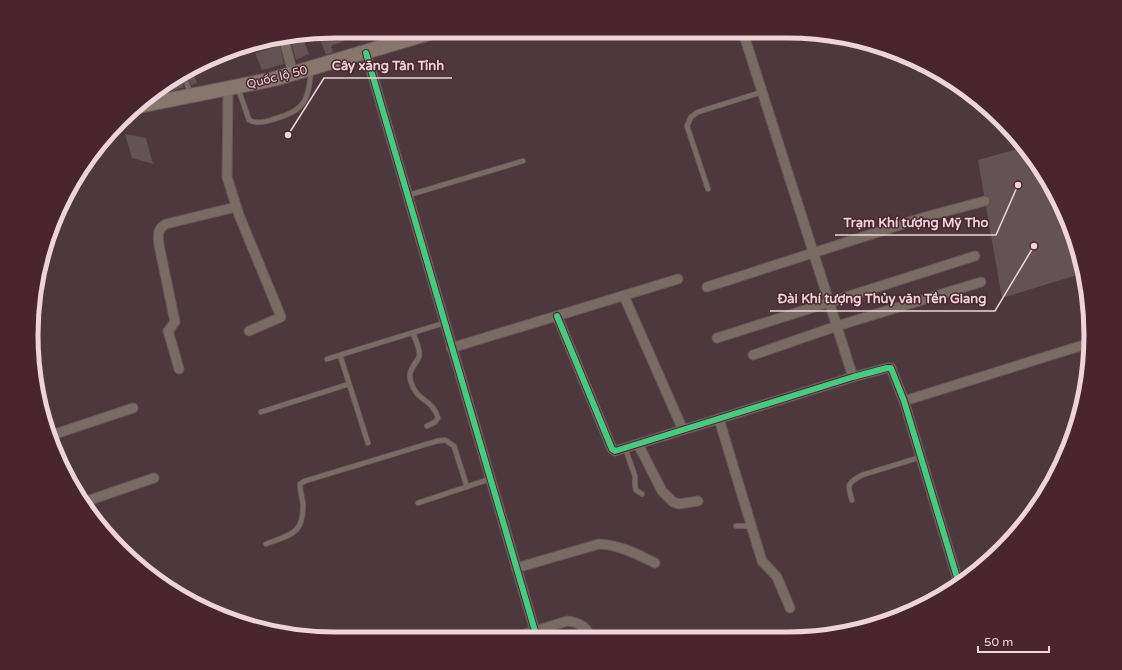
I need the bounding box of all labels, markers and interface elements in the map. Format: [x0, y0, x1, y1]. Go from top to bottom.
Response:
callout: Cây xăng Tân Tỉnh [324, 53, 452, 78]
text: Cây xăng Tân Tỉnh [332, 58, 444, 74]
street label: Quốc lộ 50 [245, 63, 309, 91]
callout: Trạm Khí tượng Mỹ Tho [835, 210, 996, 235]
text: Trạm Khí tượng Mỹ Tho [843, 215, 989, 231]
callout: Đài Khí tượng Thủy văn Tền Giang [770, 286, 995, 311]
text: Đài Khí tượng Thủy văn Tền Giang [777, 291, 986, 307]
scale bar [978, 628, 1049, 654]
text: 50 m [984, 635, 1013, 649]

